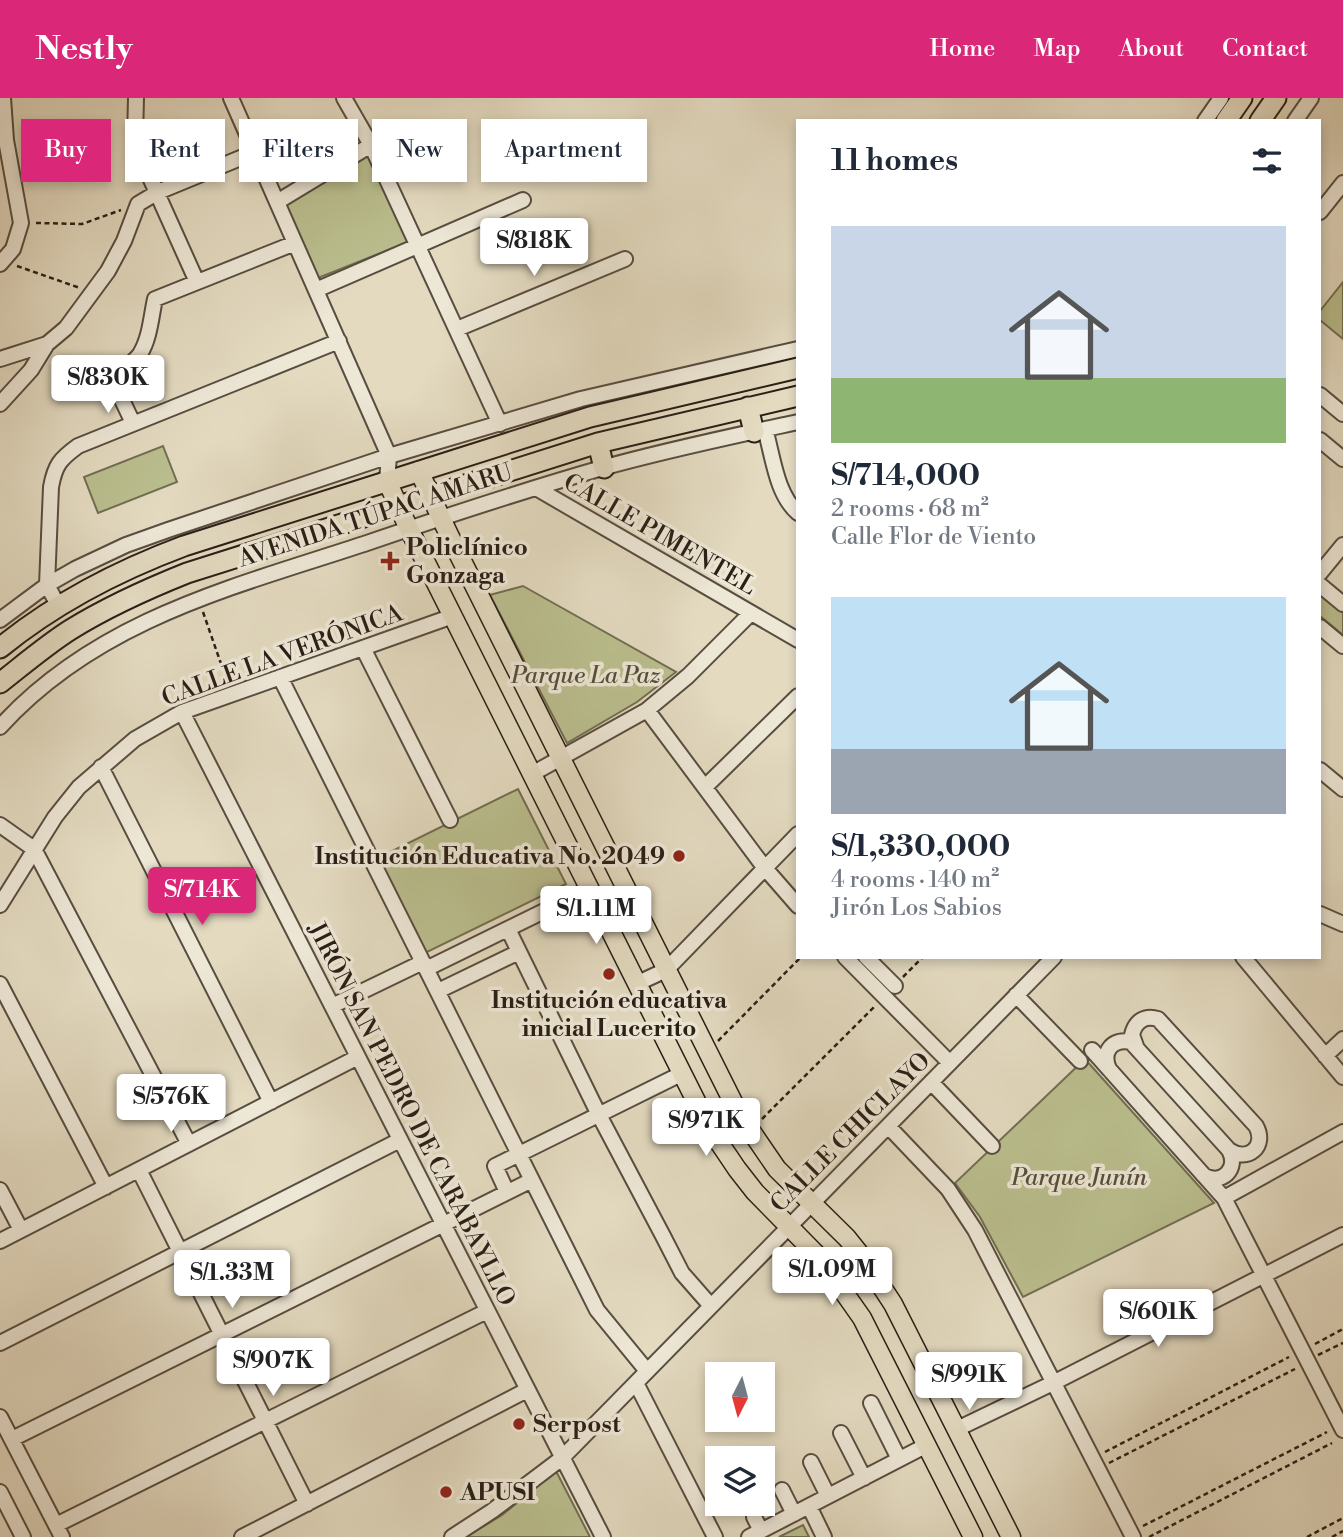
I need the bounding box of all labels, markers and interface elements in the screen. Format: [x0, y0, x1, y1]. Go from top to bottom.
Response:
text: Nestly [35, 29, 133, 70]
text: Home [930, 34, 995, 64]
text: Map [1033, 34, 1081, 64]
text: About [1119, 34, 1184, 64]
text: Contact [1222, 34, 1308, 64]
chip: Buy [21, 119, 111, 182]
chip: Rent [125, 119, 225, 182]
chip: Filters [239, 119, 358, 182]
chip: New [372, 119, 467, 182]
chip: Apartment [481, 119, 647, 182]
text: 11 homes [831, 142, 958, 180]
icon: filters [1248, 142, 1286, 180]
pin: S/818K [477, 218, 591, 278]
text: S/818K [496, 227, 572, 255]
icon: home [996, 272, 1122, 398]
pin: S/830K [51, 356, 165, 415]
text: S/830K [67, 364, 149, 392]
street label: AVENIDA TÚPAC AMARU [233, 455, 517, 575]
text: S/714,000 [831, 457, 980, 495]
street label: CALLE PIMENTEL [558, 468, 761, 602]
text: 2 rooms · 68 m² [831, 495, 989, 523]
text: Calle Flor de Viento [831, 523, 1036, 551]
place label: Policlínico Gonzaga [406, 533, 528, 591]
marker: Policlínico Gonzaga [380, 551, 400, 571]
street label: CALLE LA VERÓNICA [157, 596, 407, 714]
icon: home [996, 643, 1122, 769]
park label: Parque La Paz [510, 661, 661, 691]
text: S/1,330,000 [831, 828, 1010, 866]
place label: Institución Educativa No. 2049 [315, 842, 665, 872]
marker: Institución Educativa No. 2049 [671, 848, 687, 864]
text: 4 rooms · 140 m² [831, 866, 999, 894]
pin: S/714K [145, 868, 259, 927]
text: S/714K [164, 876, 240, 904]
pin: S/1.11M [531, 886, 661, 946]
text: Jirón Los Sabios [831, 894, 1002, 922]
text: S/1.11M [556, 895, 636, 923]
street label: JIRÓN SAN PEDRO DE CARABAYLLO [300, 916, 523, 1311]
marker: Institución educativa inicial Lucerito [601, 966, 617, 982]
place label: Institución educativa inicial Lucerito [491, 986, 728, 1044]
street label: CALLE CHICLAYO [764, 1046, 937, 1219]
pin: S/576K [114, 1074, 228, 1134]
text: S/576K [133, 1083, 209, 1111]
pin: S/971K [649, 1098, 763, 1158]
text: S/971K [668, 1107, 744, 1135]
park label: Parque Junín [1010, 1163, 1147, 1193]
pin: S/1.09M [767, 1248, 897, 1307]
pin: S/1.33M [167, 1250, 297, 1310]
text: S/1.09M [788, 1256, 876, 1284]
text: S/1.33M [190, 1259, 274, 1287]
pin: S/601K [1101, 1290, 1215, 1349]
text: S/601K [1119, 1298, 1197, 1326]
pin: S/907K [216, 1338, 330, 1398]
text: S/907K [233, 1347, 313, 1375]
pin: S/991K [912, 1352, 1026, 1412]
text: S/991K [931, 1361, 1007, 1389]
north arrow [705, 1362, 775, 1432]
map controls [705, 1362, 775, 1516]
place label: Serpost [533, 1410, 621, 1440]
marker: Serpost [511, 1416, 527, 1432]
button: layers [705, 1446, 775, 1516]
place label: APUSI [459, 1478, 535, 1508]
marker: APUSI [438, 1484, 454, 1500]

